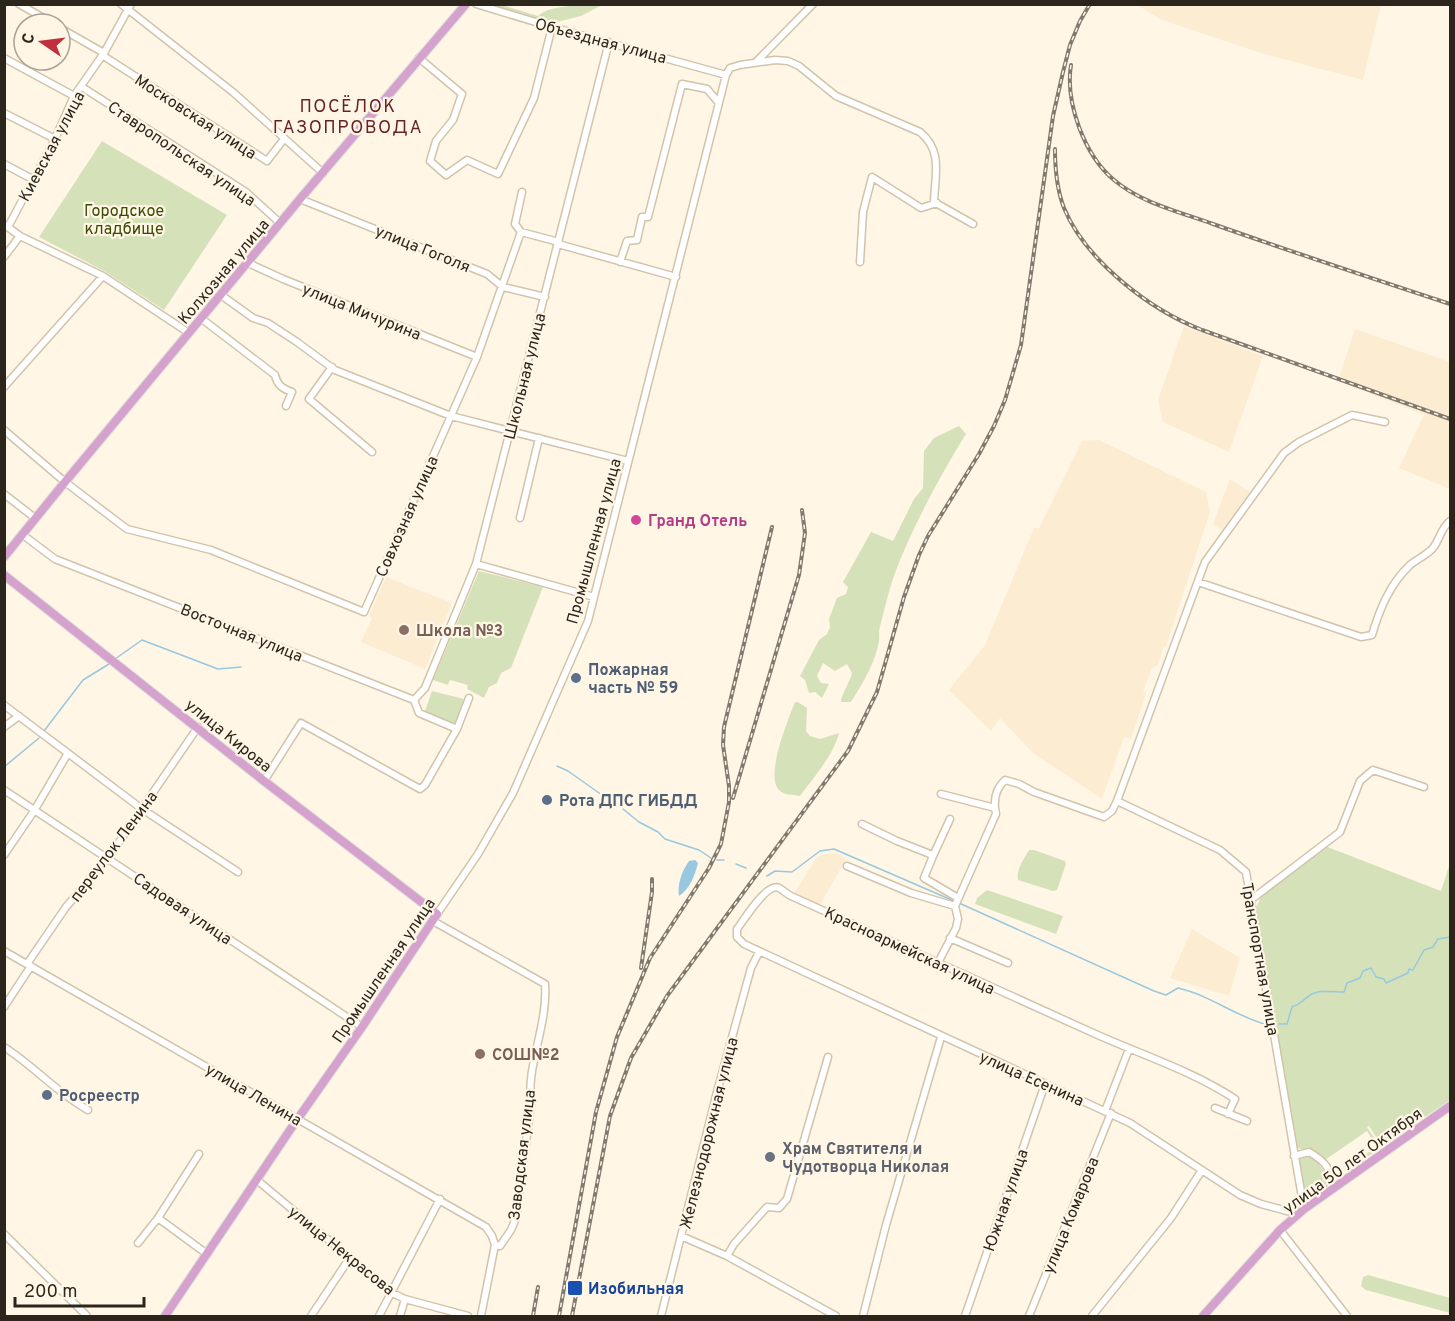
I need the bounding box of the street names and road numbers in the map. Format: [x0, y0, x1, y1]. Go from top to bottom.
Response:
street label: Объездная улица [532, 15, 669, 69]
street label: Московская улица [130, 71, 260, 165]
street label: Киевская улица [15, 88, 90, 206]
street label: Ставропольская улица [103, 98, 259, 212]
street label: Колхозная улица [175, 216, 274, 329]
street label: улица Гоголя [372, 222, 473, 278]
street label: улица Мичурина [299, 280, 424, 346]
street label: Школьная улица [501, 311, 551, 442]
street label: Совхозная улица [372, 453, 444, 581]
street label: Промышленная улица [563, 457, 627, 626]
street label: Восточная улица [177, 600, 305, 668]
street label: улица Кирова [180, 696, 275, 778]
street label: переулок Ленина [66, 788, 163, 907]
street label: Садовая улица [129, 869, 235, 950]
street label: Транспортная улица [1236, 881, 1282, 1037]
street label: Промышленная улица [329, 895, 441, 1047]
street label: Красноармейская улица [821, 903, 998, 1000]
street label: Железнодорожная улица [676, 1035, 743, 1232]
street label: улица Есенина [976, 1048, 1087, 1112]
street label: улица Ленина [201, 1060, 305, 1131]
street label: Заводская улица [505, 1089, 541, 1222]
street label: улица 50 лет Октября [1280, 1104, 1427, 1219]
street label: Южная улица [980, 1147, 1034, 1255]
street label: улица Комарова [1039, 1155, 1104, 1277]
street label: улица Некрасова [283, 1203, 398, 1301]

